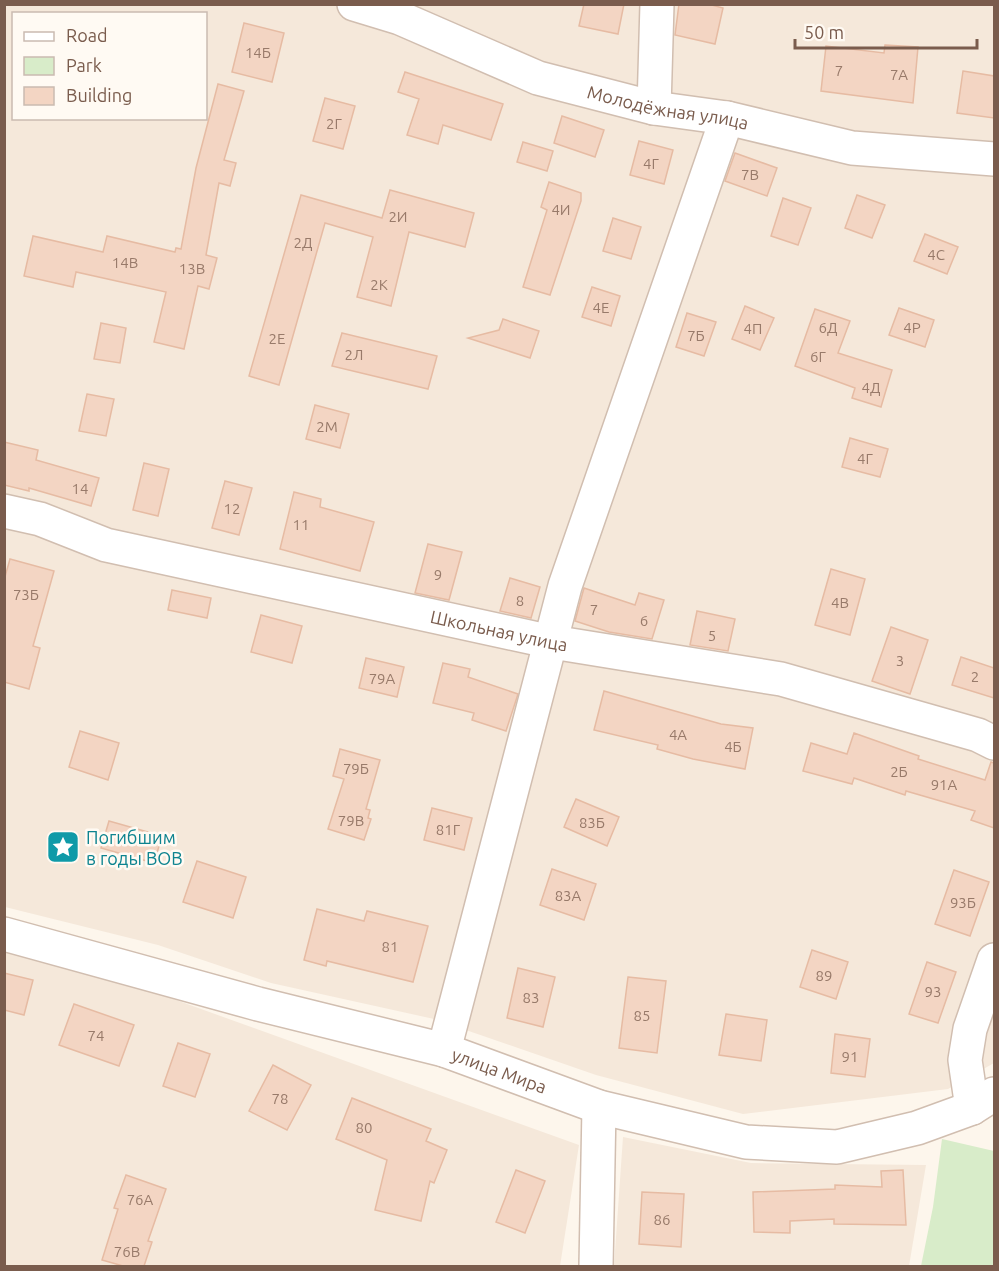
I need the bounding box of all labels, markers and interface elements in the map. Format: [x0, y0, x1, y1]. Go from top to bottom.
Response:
legend [12, 12, 207, 120]
scale bar [795, 12, 976, 50]
text: 50 m [804, 22, 844, 42]
text: Road [66, 25, 108, 45]
house number: 14Б [245, 44, 271, 61]
text: Park [66, 55, 102, 75]
house number: 7 [835, 62, 843, 79]
house number: 7А [890, 66, 908, 83]
street label: Молодёжная улица [585, 81, 751, 133]
text: Building [66, 85, 132, 105]
house number: 2Г [326, 115, 343, 132]
house number: 4Г [643, 155, 660, 172]
house number: 7В [741, 166, 759, 183]
house number: 4И [551, 201, 571, 218]
house number: 2И [388, 208, 408, 225]
house number: 2Д [294, 234, 312, 251]
house number: 4С [927, 246, 945, 263]
house number: 14В [112, 254, 138, 271]
house number: 13В [179, 260, 205, 277]
house number: 2К [370, 276, 388, 293]
house number: 4Е [593, 299, 609, 316]
house number: 6Д [819, 319, 837, 336]
house number: 4Р [903, 319, 921, 336]
house number: 4П [744, 320, 762, 337]
house number: 7Б [687, 327, 705, 344]
house number: 2Е [269, 330, 285, 347]
house number: 2Л [345, 346, 363, 363]
house number: 6Г [810, 348, 827, 365]
house number: 4Д [862, 379, 880, 396]
house number: 2М [316, 418, 338, 435]
house number: 4Г [857, 450, 874, 467]
house number: 14 [72, 480, 88, 497]
house number: 12 [224, 500, 240, 517]
house number: 11 [293, 516, 309, 533]
house number: 9 [434, 566, 442, 583]
house number: 73Б [13, 586, 39, 603]
house number: 8 [516, 592, 524, 609]
house number: 4В [831, 594, 849, 611]
house number: 7 [590, 601, 598, 618]
street label: Школьная улица [429, 606, 569, 654]
house number: 6 [640, 612, 648, 629]
house number: 5 [708, 627, 716, 644]
house number: 3 [896, 652, 904, 669]
house number: 2 [971, 668, 979, 685]
house number: 79А [369, 670, 396, 687]
house number: 4А [669, 726, 687, 743]
house number: 4Б [724, 738, 742, 755]
house number: 79Б [343, 760, 369, 777]
house number: 2Б [890, 763, 908, 780]
house number: 91А [931, 776, 958, 793]
house number: 79В [338, 812, 364, 829]
house number: 83Б [579, 814, 605, 831]
house number: 81Г [436, 821, 461, 838]
place label: Погибшим в годы ВОВ [86, 827, 183, 868]
place icon: Погибшим в годы ВОВ [45, 829, 81, 865]
house number: 83А [555, 887, 582, 904]
house number: 93Б [950, 894, 976, 911]
house number: 81 [382, 938, 398, 955]
house number: 89 [816, 967, 832, 984]
house number: 93 [925, 983, 941, 1000]
house number: 83 [523, 989, 539, 1006]
house number: 85 [634, 1007, 650, 1024]
house number: 74 [88, 1027, 104, 1044]
street label: улица Мира [449, 1044, 549, 1097]
house number: 91 [842, 1048, 858, 1065]
house number: 78 [272, 1090, 288, 1107]
house number: 80 [356, 1119, 372, 1136]
house number: 76А [127, 1191, 154, 1208]
house number: 86 [654, 1211, 670, 1228]
house number: 76В [114, 1243, 140, 1260]

